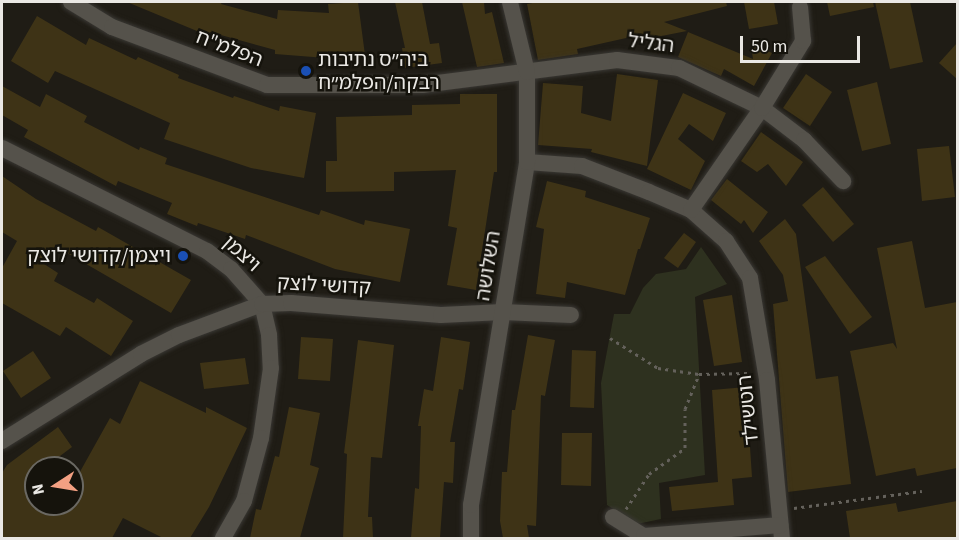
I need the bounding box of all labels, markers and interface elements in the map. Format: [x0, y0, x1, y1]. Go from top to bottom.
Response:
scale bar [743, 24, 863, 62]
street label: הפלמ"ח [192, 25, 266, 73]
street label: הגליל [626, 29, 676, 59]
text: 50 m [751, 34, 787, 59]
place label: ביה״ס נתיבות רבקה/הפלמ״ח [318, 48, 440, 95]
marker: ביה״ס נתיבות רבקה/הפלמ״ח [299, 64, 313, 78]
street label: השלושה [472, 229, 506, 303]
street label: ויצמן [217, 231, 265, 277]
place label: ויצמן/קדושי לוצק [27, 244, 171, 268]
marker: ויצמן/קדושי לוצק [176, 249, 190, 263]
street label: קדושי לוצק [276, 272, 372, 300]
street label: רוטשילד [733, 374, 765, 446]
north arrow [24, 456, 84, 516]
text: N [26, 482, 50, 497]

